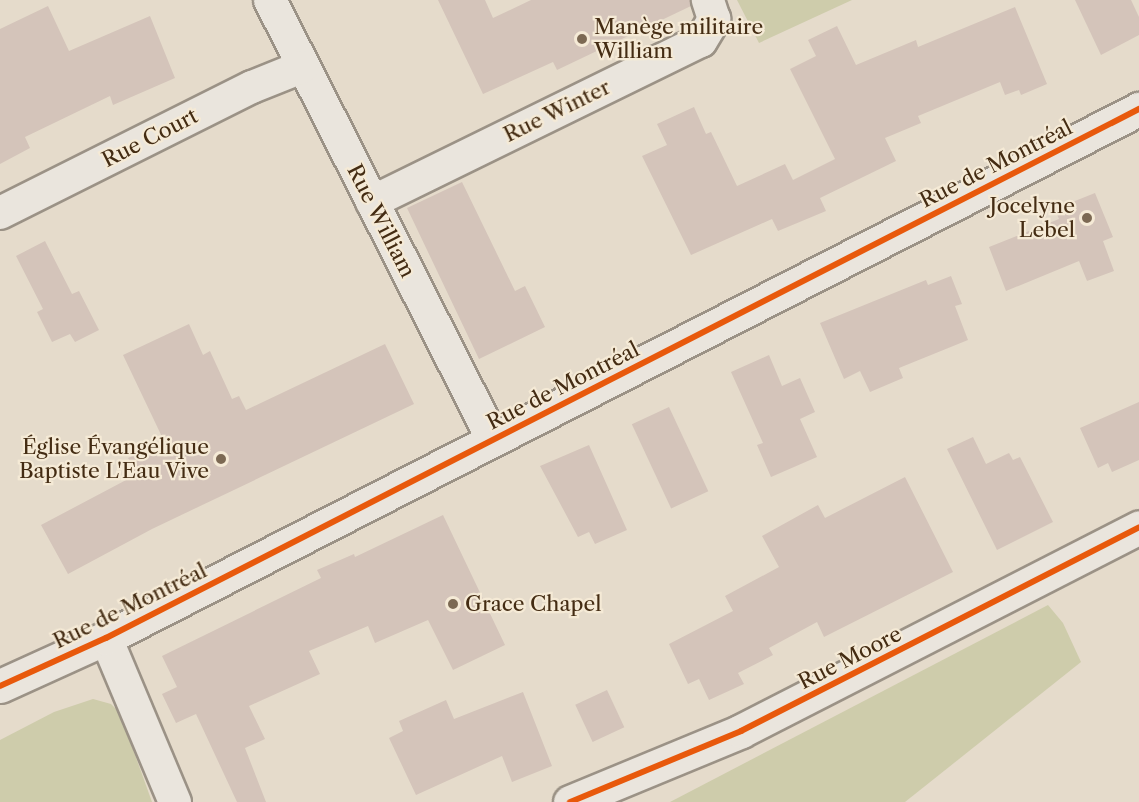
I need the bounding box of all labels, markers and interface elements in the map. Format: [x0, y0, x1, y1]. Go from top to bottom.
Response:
place label: Manège militaire William [594, 14, 763, 64]
marker: Manège militaire William [575, 32, 589, 46]
street label: Rue Winter [499, 74, 615, 148]
street label: Rue Court [98, 103, 202, 173]
street label: Rue de Montréal [916, 115, 1076, 213]
street label: Rue William [342, 160, 420, 282]
place label: Jocelyne Lebel [990, 193, 1075, 243]
marker: Jocelyne Lebel [1080, 211, 1094, 225]
street label: Rue de Montréal [483, 337, 643, 435]
place label: Église Évangélique Baptiste L'Eau Vive [18, 434, 209, 484]
marker: Église Évangélique Baptiste L'Eau Vive [214, 452, 228, 466]
street label: Rue de Montréal [49, 558, 211, 654]
place label: Grace Chapel [465, 591, 601, 617]
marker: Grace Chapel [446, 597, 460, 611]
street label: Rue Moore [794, 621, 906, 695]

